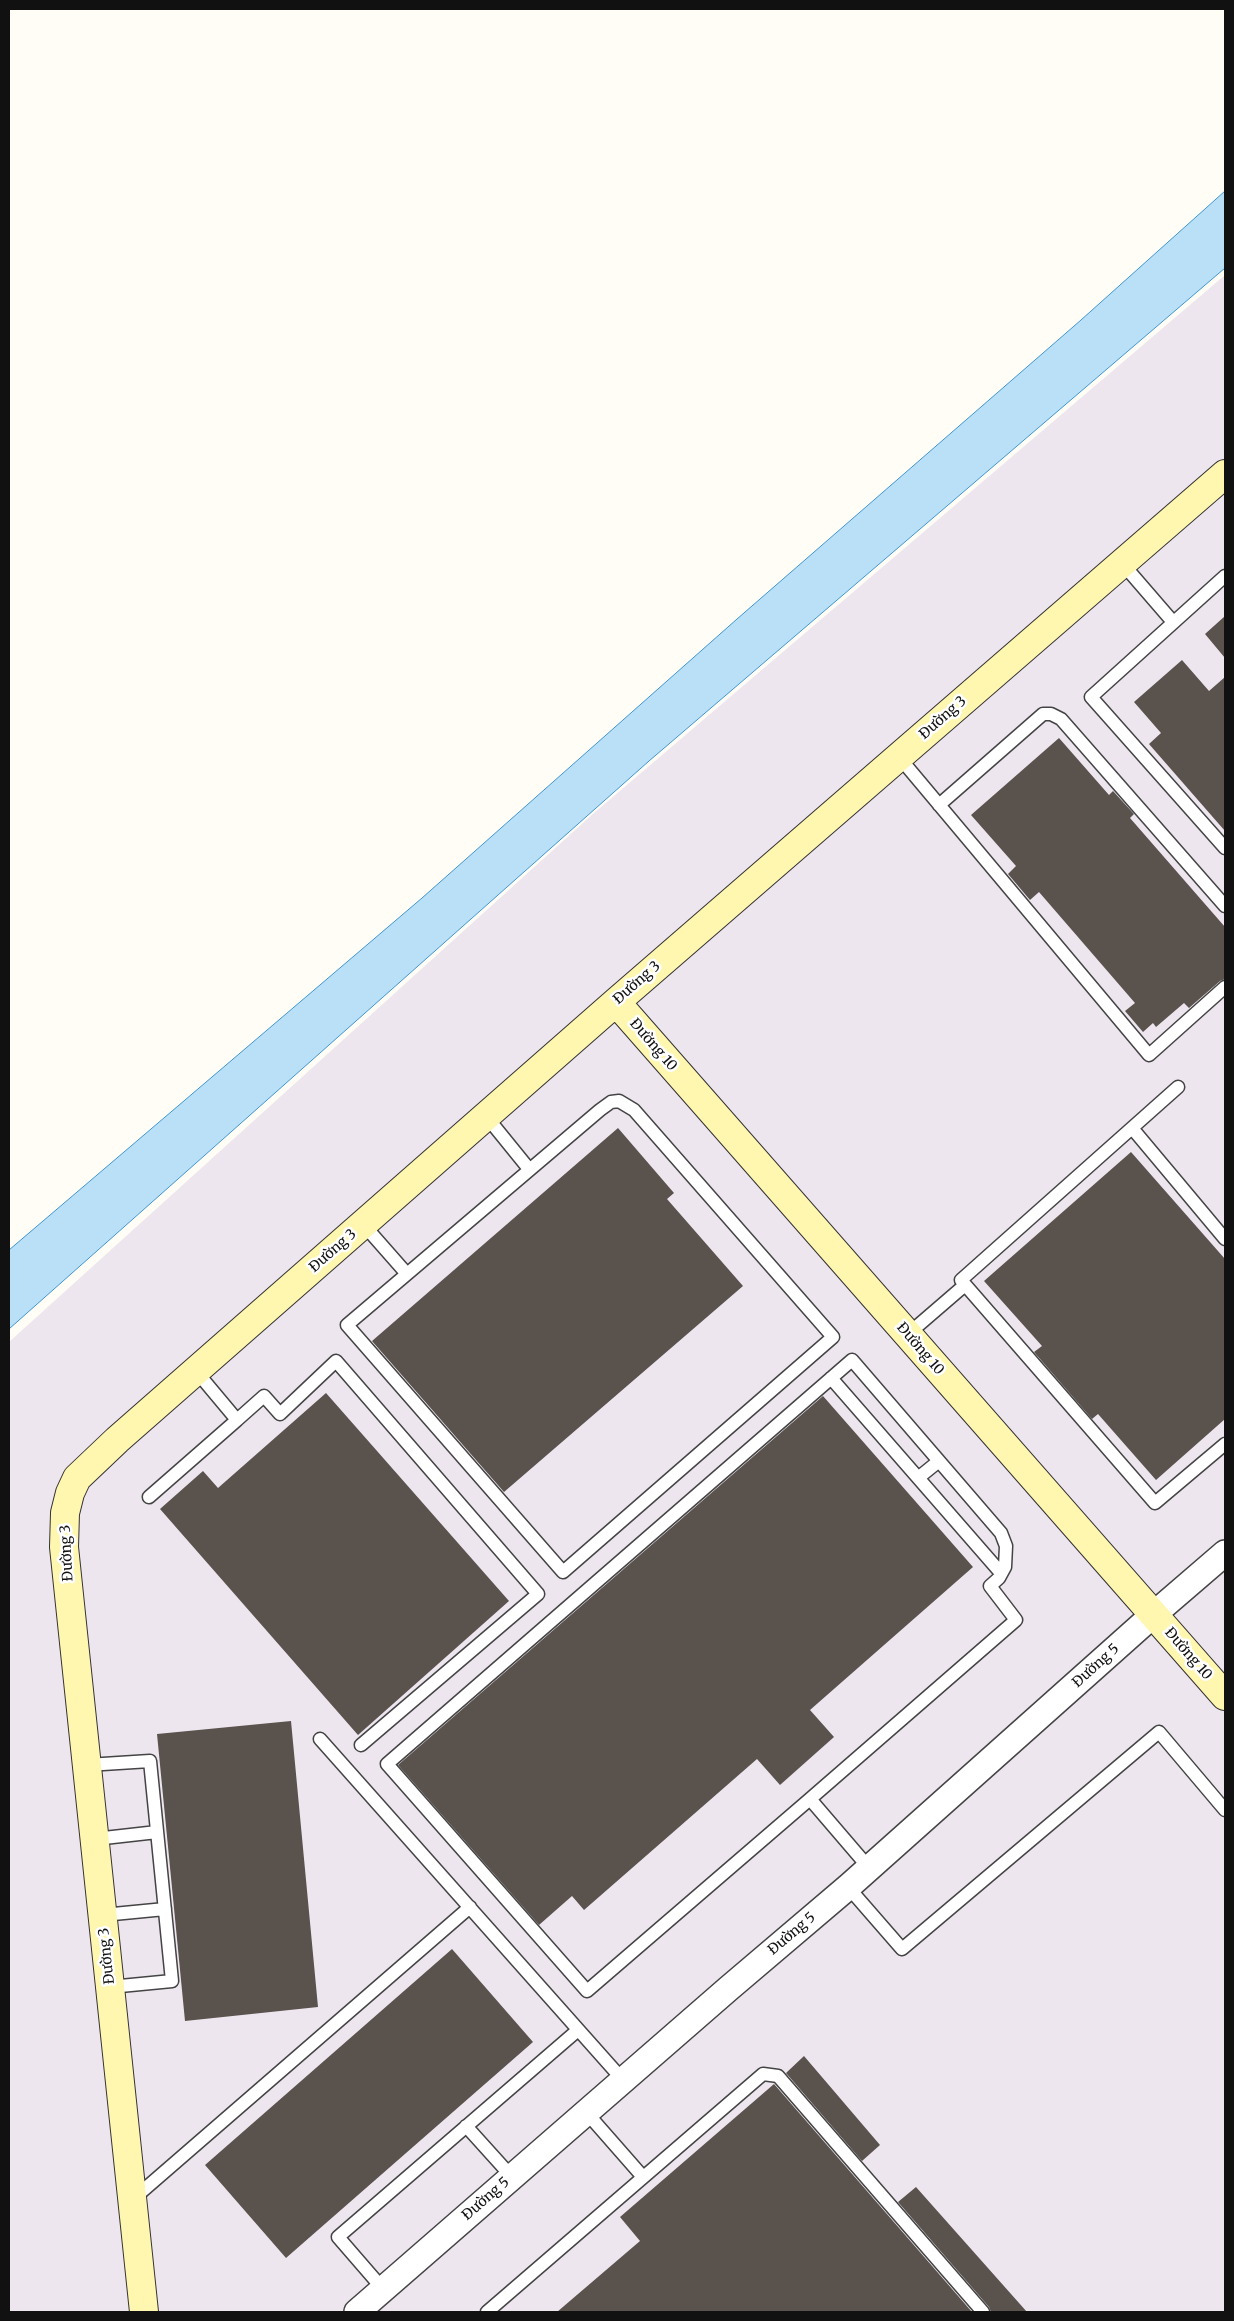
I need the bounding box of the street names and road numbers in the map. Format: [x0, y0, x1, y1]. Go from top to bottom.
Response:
street label: Đường 3 [916, 693, 970, 743]
street label: Đường 3 [610, 958, 664, 1008]
street label: Đường 10 [626, 1015, 680, 1075]
street label: Đường 3 [306, 1226, 360, 1276]
street label: Đường 10 [893, 1319, 947, 1379]
street label: Đường 3 [57, 1524, 77, 1582]
street label: Đường 10 [1161, 1624, 1215, 1684]
street label: Đường 5 [1069, 1641, 1123, 1691]
street label: Đường 5 [765, 1909, 819, 1959]
street label: Đường 3 [96, 1927, 118, 1985]
street label: Đường 5 [459, 2174, 513, 2224]

